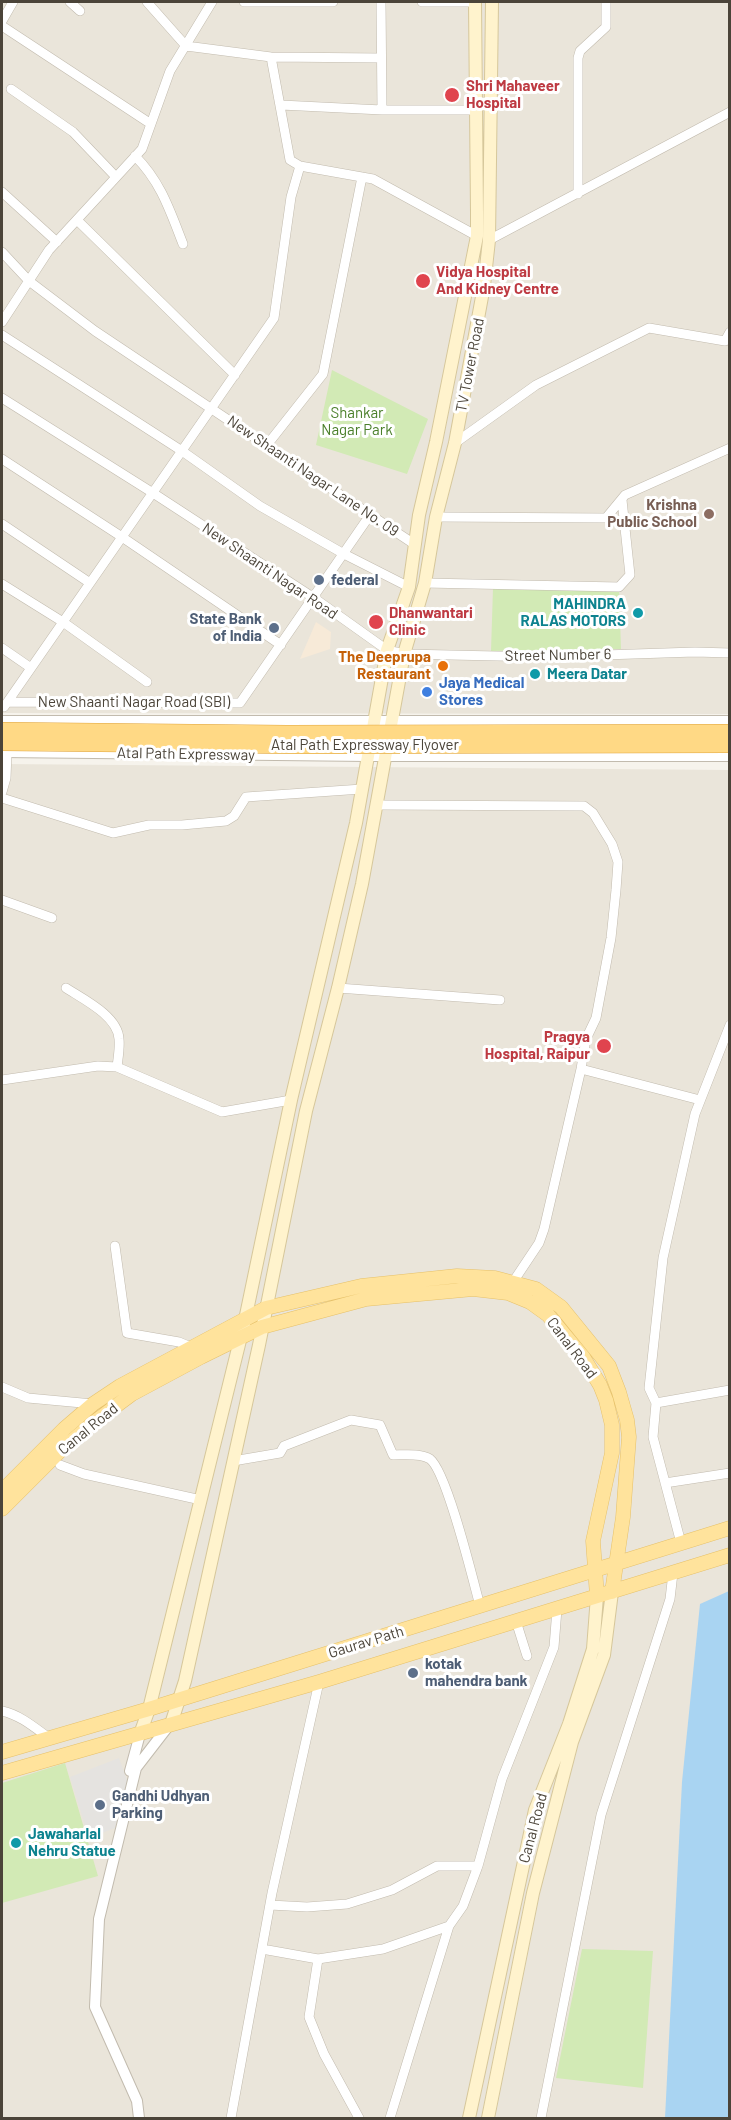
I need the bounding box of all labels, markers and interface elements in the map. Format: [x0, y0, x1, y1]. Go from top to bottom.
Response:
place label: Shri Mahaveer Hospital [466, 77, 560, 112]
marker: Shri Mahaveer Hospital [443, 86, 461, 104]
place label: Vidya Hospital And Kidney Centre [436, 263, 559, 298]
marker: Vidya Hospital And Kidney Centre [414, 272, 432, 290]
street label: TV Tower Road [452, 316, 488, 414]
park label: Shankar Nagar Park [321, 404, 393, 439]
street label: New Shaanti Nagar Lane No. 09 [224, 412, 402, 540]
place label: Krishna Public School [607, 496, 697, 531]
marker: Krishna Public School [702, 507, 716, 521]
street label: New Shaanti Nagar Road [199, 519, 341, 623]
place label: federal [331, 571, 378, 589]
marker: federal [312, 573, 326, 587]
place label: MAHINDRA RALAS MOTORS [521, 595, 626, 630]
place label: Dhanwantari Clinic [389, 604, 473, 639]
marker: MAHINDRA RALAS MOTORS [631, 606, 645, 620]
place label: State Bank of India [189, 610, 262, 645]
marker: Dhanwantari Clinic [367, 613, 385, 631]
marker: State Bank of India [267, 621, 281, 635]
street label: Street Number 6 [504, 645, 612, 665]
place label: The Deeprupa Restaurant [338, 648, 431, 683]
marker: The Deeprupa Restaurant [436, 659, 450, 673]
place label: Meera Datar [547, 665, 627, 683]
marker: Meera Datar [528, 667, 542, 681]
place label: Jaya Medical Stores [439, 674, 524, 709]
marker: Jaya Medical Stores [420, 685, 434, 699]
street label: New Shaanti Nagar Road (SBI) [38, 693, 230, 711]
street label: Atal Path Expressway Flyover [271, 736, 459, 754]
street label: Atal Path Expressway [117, 744, 255, 764]
place label: Pragya Hospital, Raipur [485, 1028, 590, 1063]
marker: Pragya Hospital, Raipur [595, 1037, 613, 1055]
street label: Canal Road [543, 1314, 601, 1382]
street label: Canal Road [54, 1399, 122, 1459]
street label: Gaurav Path [326, 1622, 406, 1662]
place label: kotak mahendra bank [425, 1655, 528, 1690]
marker: kotak mahendra bank [406, 1666, 420, 1680]
place label: Gandhi Udhyan Parking [112, 1787, 210, 1822]
street label: Canal Road [515, 1791, 551, 1865]
marker: Gandhi Udhyan Parking [93, 1798, 107, 1812]
place label: Jawaharlal Nehru Statue [28, 1825, 116, 1860]
marker: Jawaharlal Nehru Statue [9, 1836, 23, 1850]

